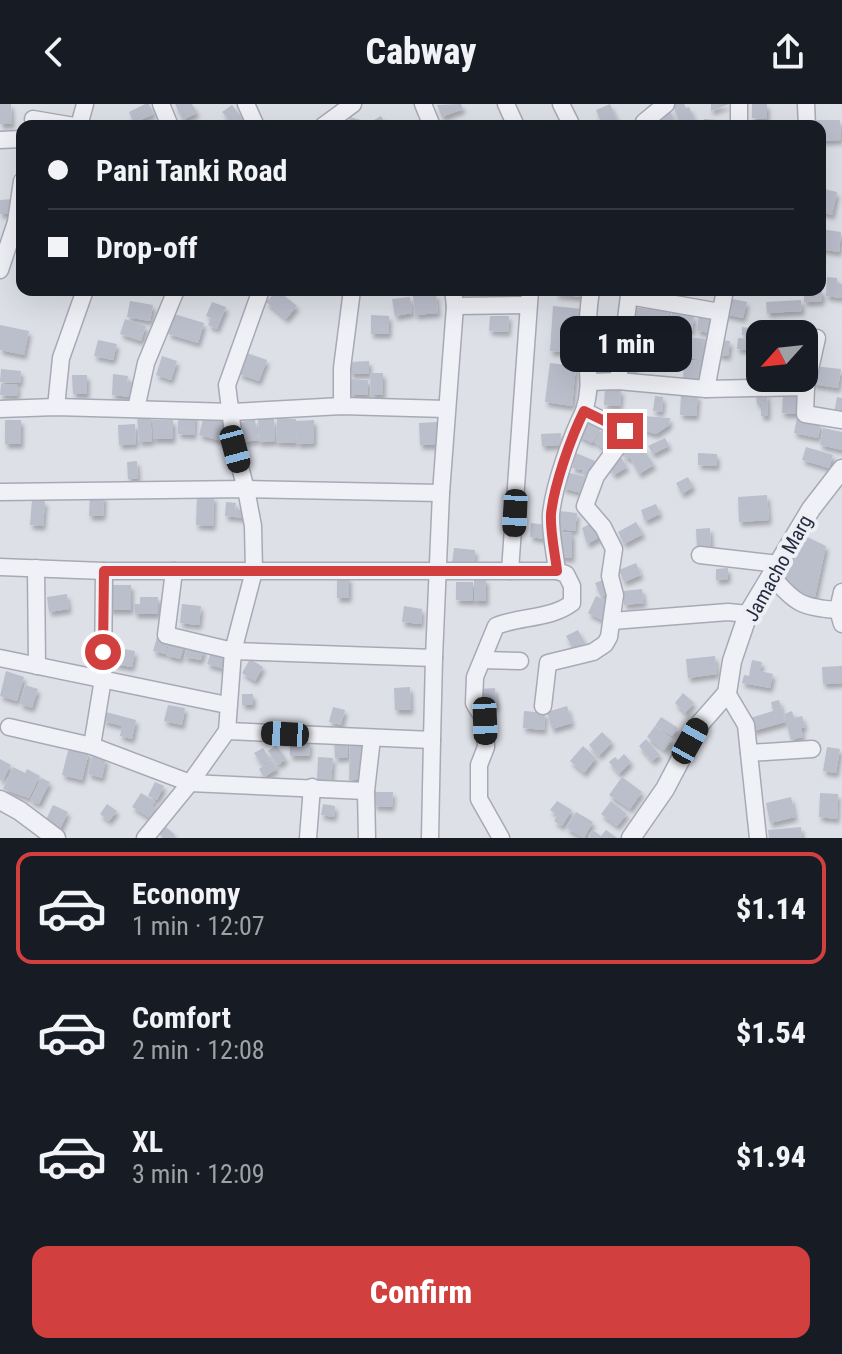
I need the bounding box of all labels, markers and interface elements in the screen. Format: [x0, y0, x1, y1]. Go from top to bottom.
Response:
icon: back [32, 30, 76, 74]
icon: share [766, 30, 810, 74]
text: Cabway [366, 31, 476, 73]
text: Pani Tanki Road [96, 153, 287, 188]
text: Drop-off [96, 230, 198, 265]
callout: 1 min [559, 315, 691, 371]
north arrow [746, 320, 818, 392]
map controls [746, 320, 818, 392]
text: 1 min [597, 329, 655, 359]
route end [607, 413, 643, 449]
car [217, 423, 253, 475]
car [502, 488, 528, 538]
street label: Jamacho Marg [739, 511, 817, 625]
route start [85, 634, 121, 670]
car [472, 697, 498, 745]
car [668, 714, 712, 768]
car [260, 721, 310, 747]
icon: car [36, 872, 108, 944]
text: Economy [132, 876, 240, 911]
text: $1.14 [736, 891, 806, 926]
text: 1 min · 12:07 [132, 911, 265, 941]
icon: car [36, 996, 108, 1068]
text: Comfort [132, 1000, 231, 1035]
text: $1.54 [736, 1015, 806, 1050]
text: 2 min · 12:08 [132, 1035, 265, 1065]
icon: car [36, 1120, 108, 1192]
text: XL [132, 1124, 163, 1159]
text: $1.94 [736, 1139, 806, 1174]
text: 3 min · 12:09 [132, 1159, 265, 1189]
button: Confirm [32, 1246, 810, 1338]

